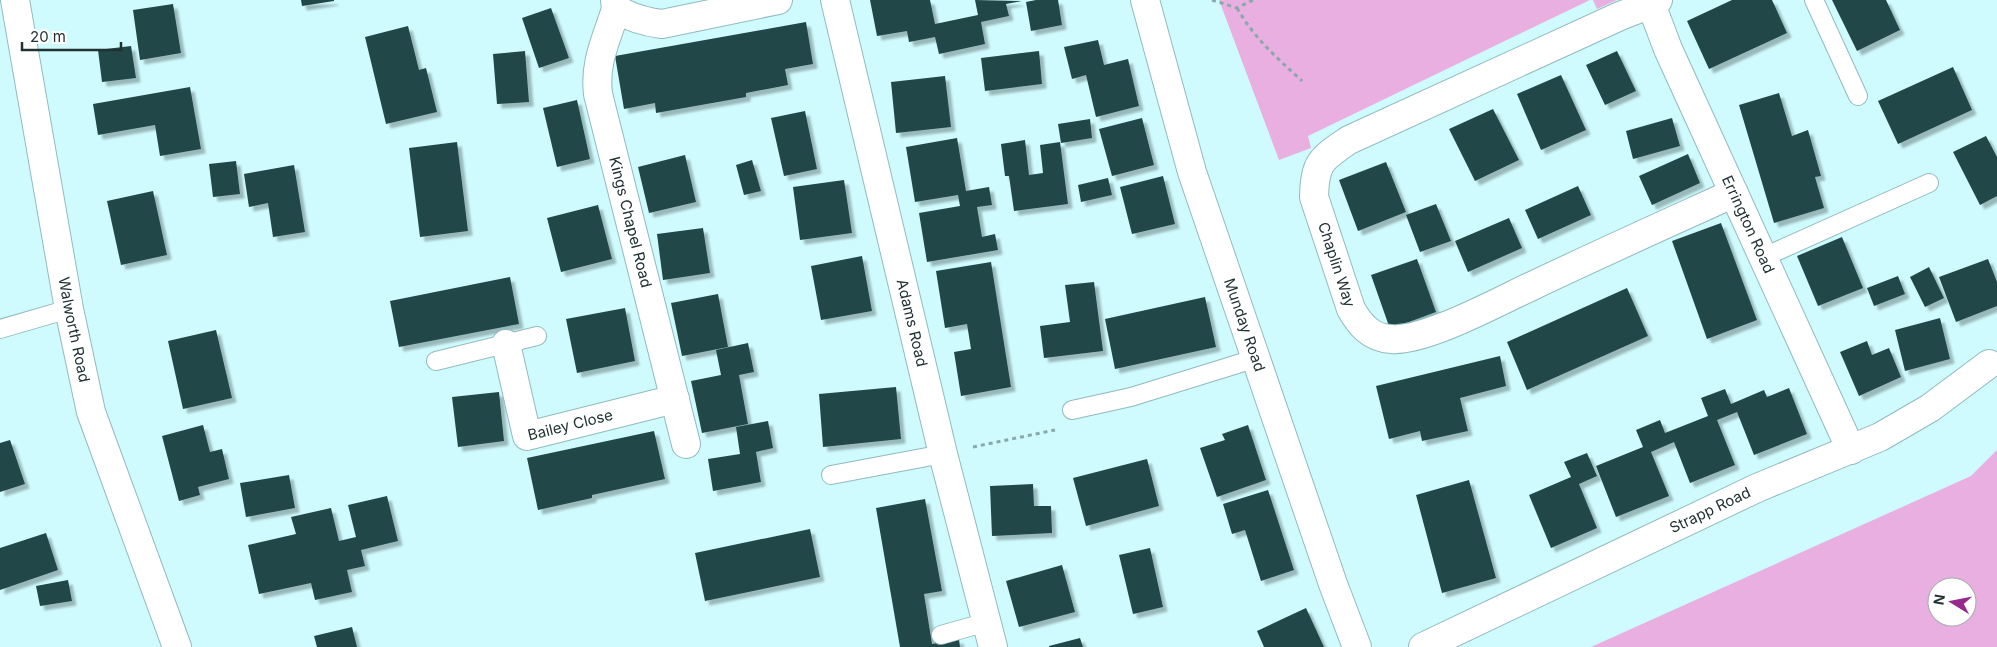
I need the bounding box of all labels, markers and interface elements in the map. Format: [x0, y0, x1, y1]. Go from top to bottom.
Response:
scale bar [22, 20, 121, 52]
text: 20 m [30, 27, 66, 46]
street label: Kings Chapel Road [605, 155, 656, 290]
street label: Errington Road [1718, 172, 1779, 276]
street label: Chaplin Way [1314, 219, 1360, 310]
street label: Walworth Road [55, 275, 94, 384]
street label: Munday Road [1220, 276, 1270, 374]
street label: Adams Road [893, 277, 932, 369]
street label: Bailey Close [526, 405, 615, 444]
street label: Strapp Road [1666, 482, 1753, 537]
north arrow [1927, 577, 1977, 627]
text: N [1929, 593, 1948, 606]

